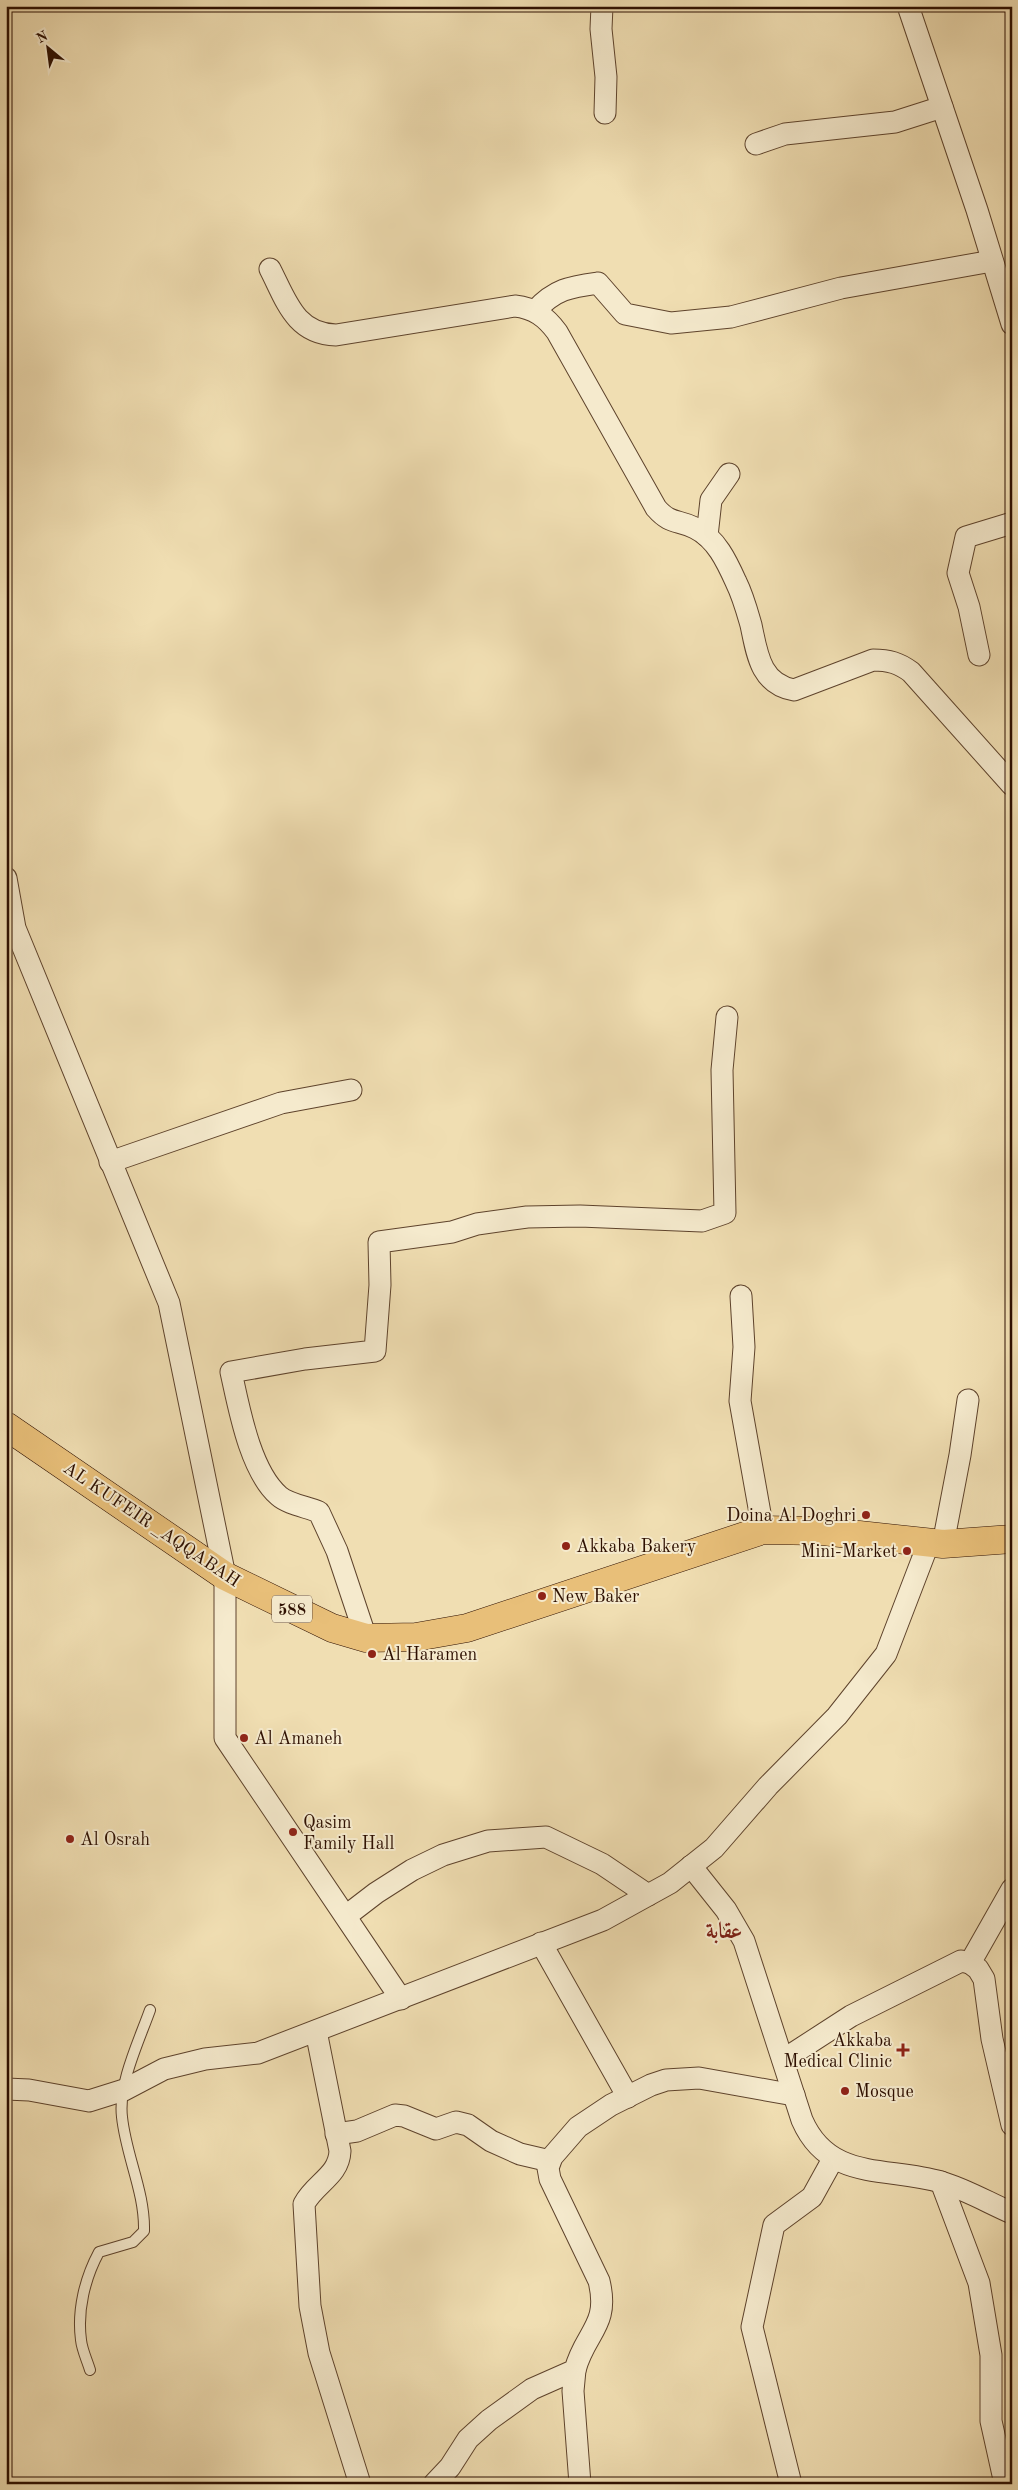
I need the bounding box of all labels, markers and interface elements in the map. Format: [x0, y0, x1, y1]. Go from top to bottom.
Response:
north arrow [22, 22, 72, 72]
text: N [34, 29, 51, 46]
street label: AL KUFEIR _AQQABAH [60, 1459, 243, 1591]
place label: Doina Al Doghri [726, 1507, 856, 1525]
marker: Doina Al Doghri [860, 1509, 872, 1521]
place label: Akkaba Bakery [576, 1538, 697, 1556]
marker: Akkaba Bakery [560, 1540, 572, 1552]
place label: Mini-Market [801, 1543, 897, 1561]
marker: Mini-Market [901, 1545, 913, 1557]
place label: New Baker [552, 1588, 640, 1606]
marker: New Baker [536, 1590, 548, 1602]
road number: 588 [272, 1596, 312, 1622]
place label: Al Haramen [382, 1646, 478, 1664]
marker: Al Haramen [366, 1648, 378, 1660]
place label: Al Amaneh [254, 1730, 343, 1748]
marker: Al Amaneh [238, 1732, 250, 1744]
place label: Qasim Family Hall [303, 1814, 394, 1853]
marker: Qasim Family Hall [287, 1826, 299, 1838]
place label: Al Osrah [80, 1831, 150, 1849]
marker: Al Osrah [64, 1833, 76, 1845]
district label: عقابة [706, 1920, 742, 1944]
place label: Akkaba Medical Clinic [784, 2032, 892, 2071]
marker: Akkaba Medical Clinic [896, 2043, 910, 2057]
place label: Mosque [855, 2083, 914, 2101]
marker: Mosque [839, 2085, 851, 2097]

